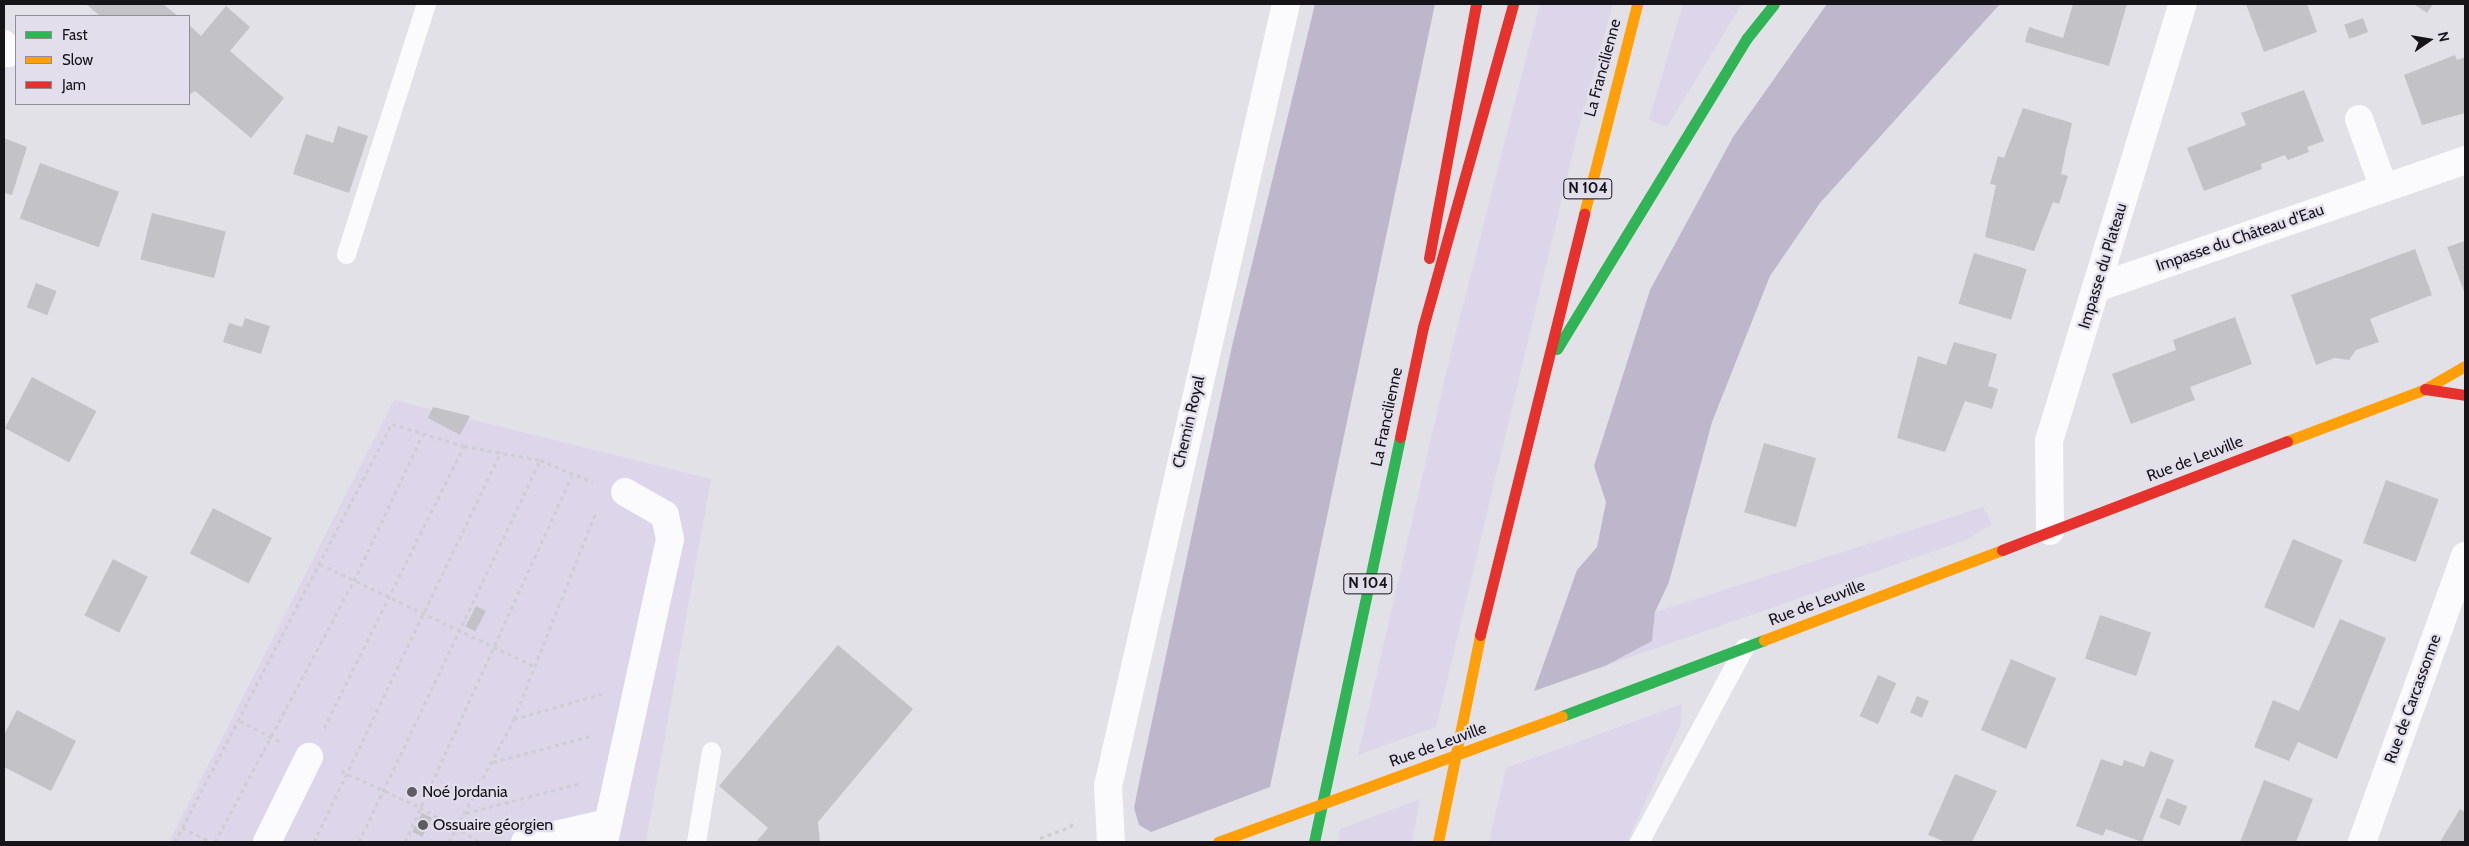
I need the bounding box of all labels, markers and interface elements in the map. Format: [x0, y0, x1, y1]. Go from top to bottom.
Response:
legend [15, 15, 190, 105]
north arrow [2404, 15, 2454, 65]
street label: La Francilienne [1581, 17, 1625, 119]
text: Fast [62, 26, 87, 44]
text: N [2434, 30, 2453, 43]
text: Slow [62, 51, 93, 69]
text: Jam [62, 76, 86, 94]
road number: N 104 [1563, 176, 1613, 202]
street label: Impasse du Château d'Eau [2154, 200, 2326, 276]
street label: Impasse du Plateau [2075, 201, 2131, 331]
street label: La Francilienne [1367, 366, 1407, 468]
street label: Chemin Royal [1169, 374, 1209, 470]
street label: Rue de Leuville [2144, 432, 2246, 486]
road number: N 104 [1343, 572, 1393, 596]
street label: Rue de Leuville [1766, 576, 1868, 630]
street label: Rue de Carcassonne [2381, 632, 2445, 766]
street label: Rue de Leuville [1387, 719, 1489, 771]
place label: Noé Jordania [422, 782, 508, 802]
marker: Noé Jordania [406, 786, 418, 798]
place label: Ossuaire géorgien [433, 815, 553, 835]
marker: Ossuaire géorgien [417, 819, 429, 831]

